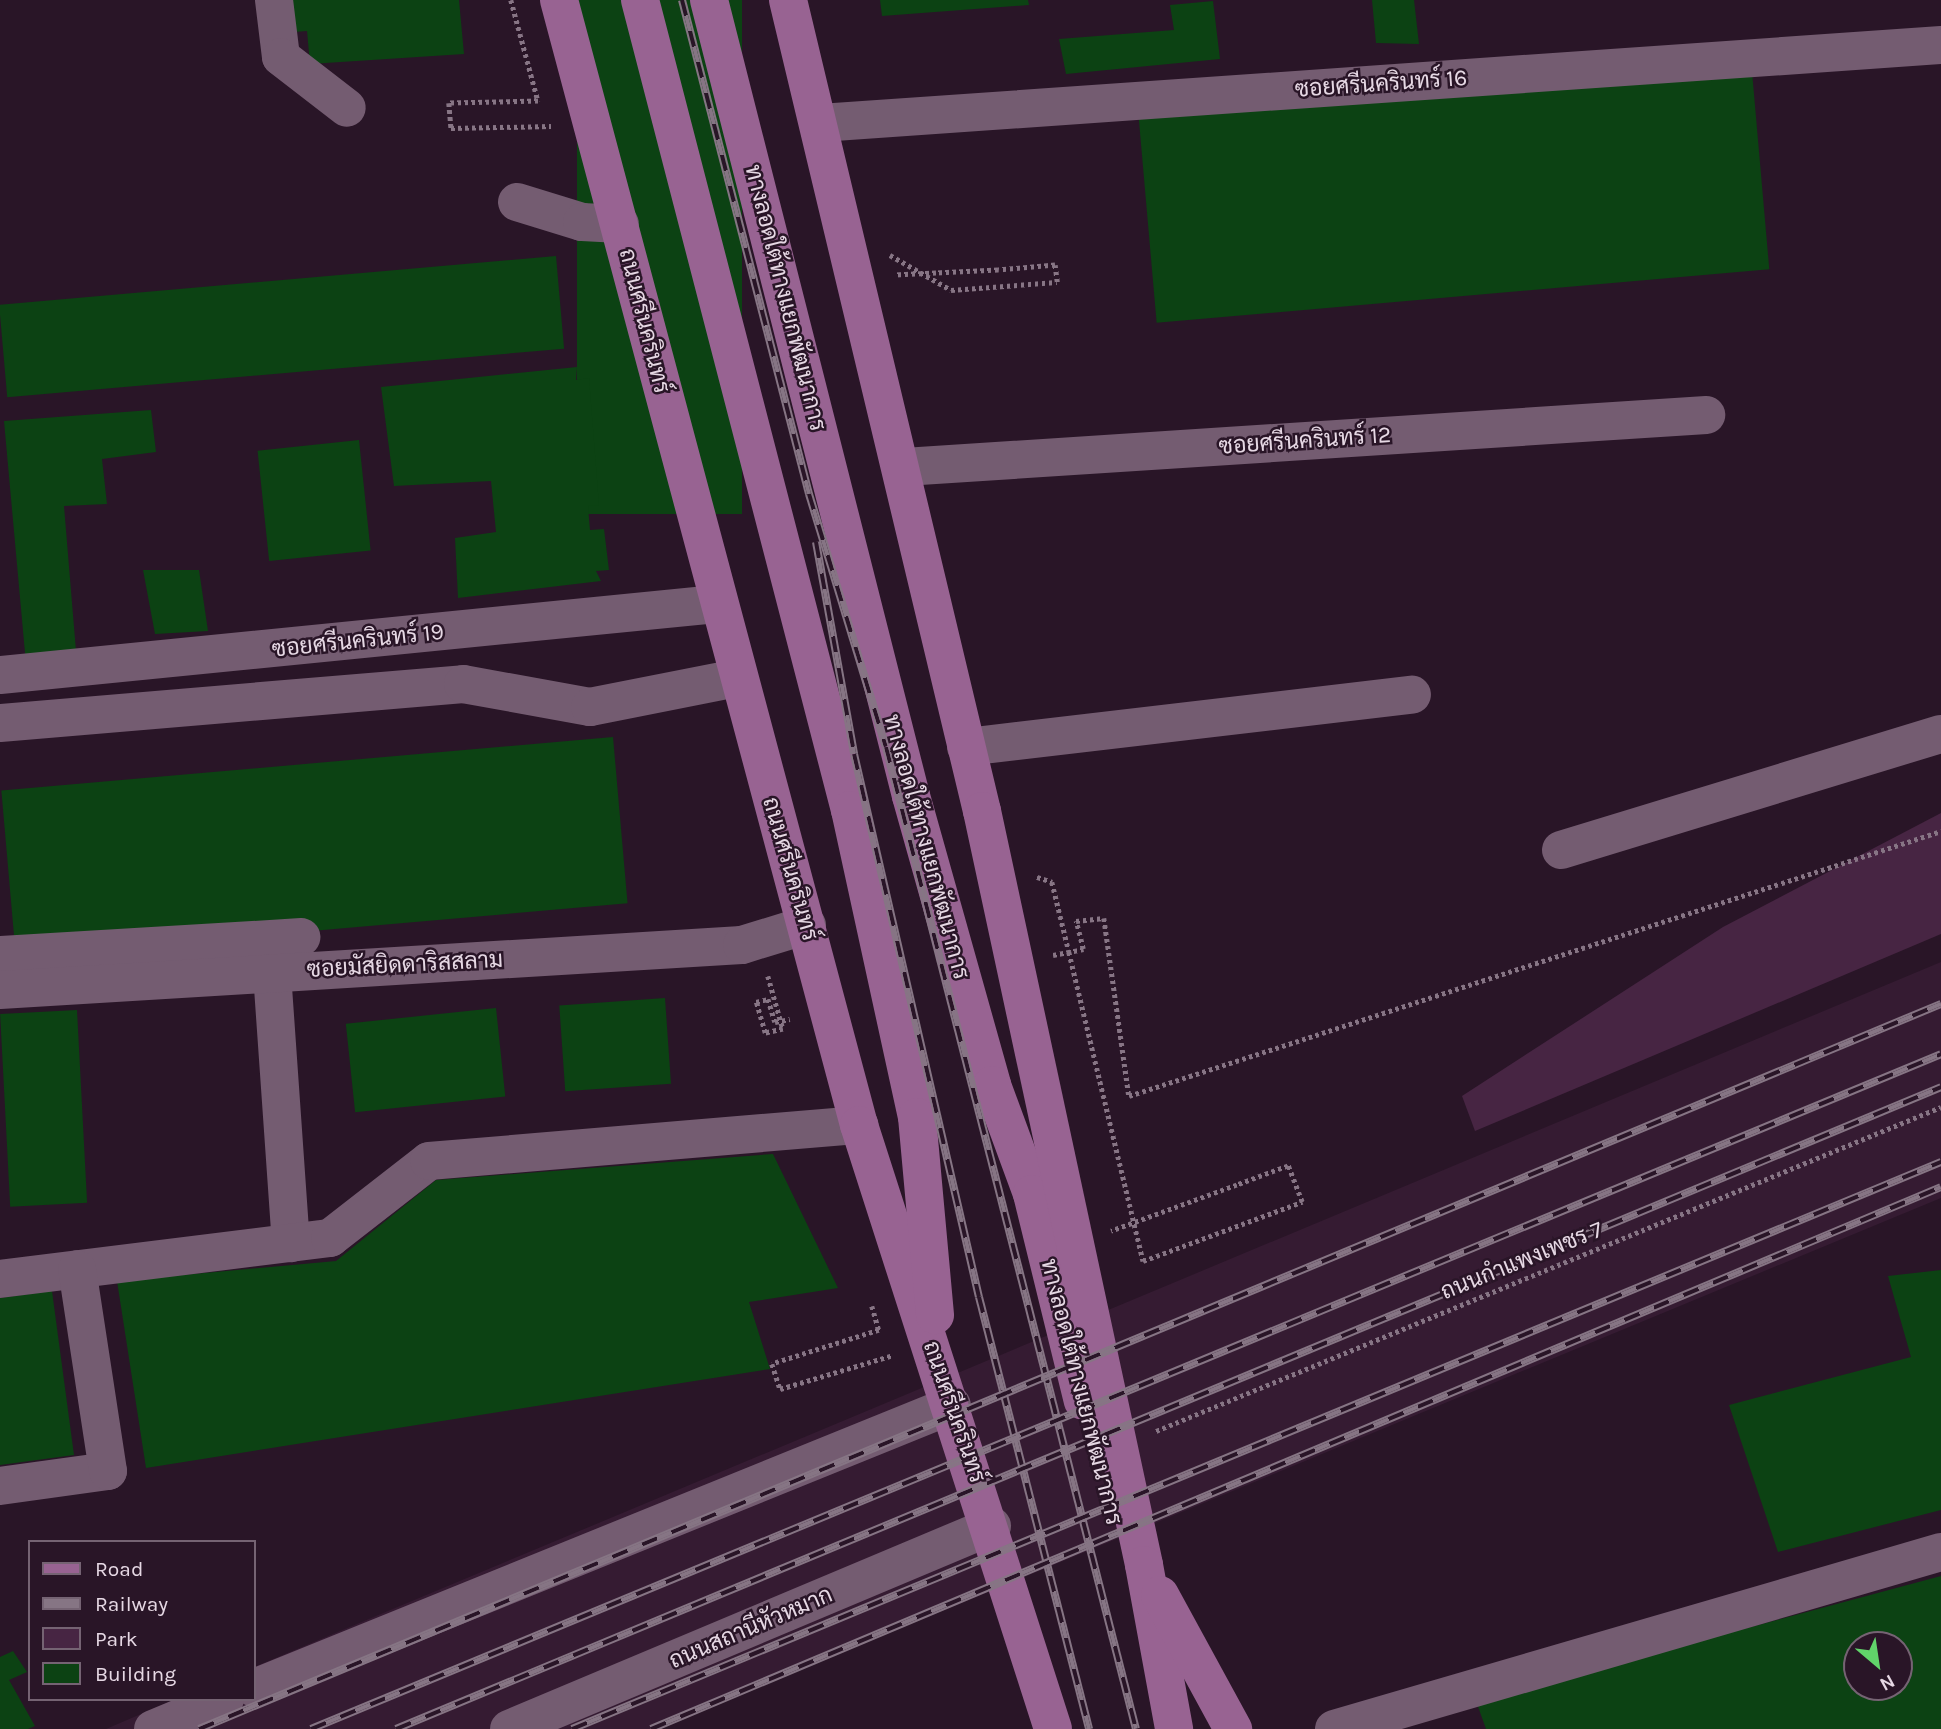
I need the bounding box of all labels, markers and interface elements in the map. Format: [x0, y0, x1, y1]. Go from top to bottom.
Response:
street label: ซอยศรีนครินทร์ 16 [1294, 64, 1468, 104]
street label: ทางลอดใต้ทางแยกพัฒนาการ [739, 162, 831, 434]
street label: ถนนศรีนครินทร์ [613, 246, 675, 396]
street label: ซอยศรีนครินทร์ 12 [1218, 421, 1392, 461]
street label: ซอยศรีนครินทร์ 19 [271, 618, 445, 664]
street label: ทางลอดใต้ทางแยกพัฒนาการ [877, 711, 975, 983]
street label: ถนนศรีนครินทร์ [756, 794, 824, 944]
street label: ซอยมัสยิดดาริสสลาม [306, 946, 504, 984]
street label: ถนนกำแพงเพชร 7 [1437, 1216, 1607, 1306]
street label: ทางลอดใต้ทางแยกพัฒนาการ [1035, 1256, 1127, 1528]
street label: ถนนศรีนครินทร์ [917, 1337, 991, 1487]
legend [28, 1540, 256, 1701]
text: Road [95, 1557, 143, 1581]
street label: ถนนสถานีหัวหมาก [665, 1581, 837, 1675]
text: Railway [95, 1592, 168, 1616]
text: Park [95, 1627, 138, 1651]
north arrow [1843, 1631, 1913, 1701]
text: Building [95, 1662, 176, 1686]
text: N [1876, 1670, 1899, 1696]

